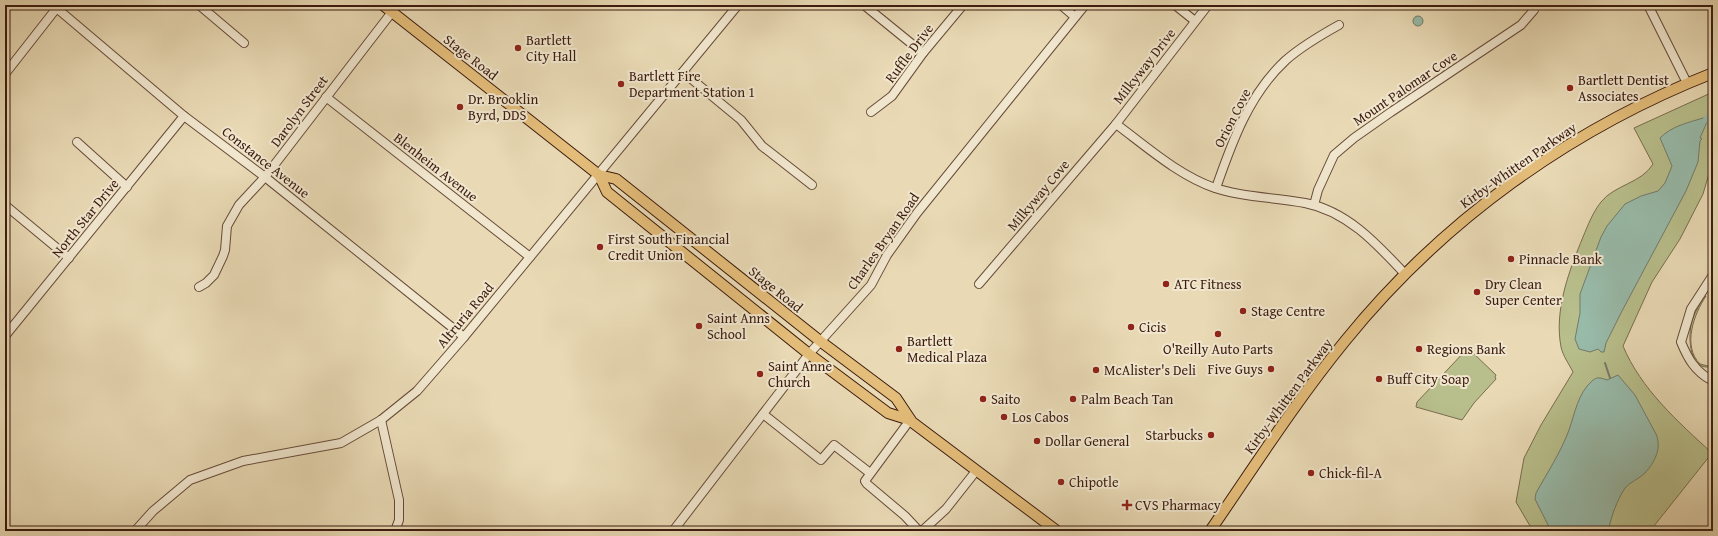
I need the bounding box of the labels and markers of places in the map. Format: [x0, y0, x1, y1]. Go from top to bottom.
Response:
place label: Bartlett City Hall [526, 30, 576, 66]
marker: Bartlett City Hall [513, 43, 523, 53]
place label: Bartlett Fire Department Station 1 [629, 66, 755, 102]
place label: Bartlett Dentist Associates [1578, 70, 1669, 106]
marker: Bartlett Fire Department Station 1 [616, 79, 626, 89]
marker: Bartlett Dentist Associates [1565, 83, 1575, 93]
place label: Dr. Brooklin Byrd, DDS [468, 89, 538, 125]
marker: Dr. Brooklin Byrd, DDS [455, 102, 465, 112]
place label: First South Financial Credit Union [608, 229, 729, 265]
marker: First South Financial Credit Union [595, 242, 605, 252]
place label: Pinnacle Bank [1519, 249, 1603, 269]
marker: Pinnacle Bank [1506, 254, 1516, 264]
place label: ATC Fitness [1174, 274, 1242, 294]
place label: Dry Clean Super Center [1485, 274, 1562, 310]
marker: ATC Fitness [1161, 279, 1171, 289]
marker: Dry Clean Super Center [1472, 287, 1482, 297]
place label: Stage Centre [1251, 301, 1326, 321]
marker: Stage Centre [1238, 306, 1248, 316]
place label: Saint Anns School [707, 308, 770, 344]
place label: Cicis [1139, 317, 1166, 337]
marker: Saint Anns School [694, 321, 704, 331]
marker: Cicis [1126, 322, 1136, 332]
marker: O'Reilly Auto Parts [1213, 329, 1223, 339]
place label: Bartlett Medical Plaza [907, 331, 987, 367]
place label: O'Reilly Auto Parts [1163, 339, 1273, 359]
place label: Regions Bank [1427, 339, 1507, 359]
marker: Bartlett Medical Plaza [894, 344, 904, 354]
marker: Regions Bank [1414, 344, 1424, 354]
place label: Saint Anne Church [768, 356, 832, 392]
place label: Five Guys [1208, 359, 1263, 379]
place label: McAlister's Deli [1104, 360, 1196, 380]
marker: Five Guys [1266, 364, 1276, 374]
marker: McAlister's Deli [1091, 365, 1101, 375]
marker: Saint Anne Church [755, 369, 765, 379]
place label: Buff City Soap [1387, 369, 1470, 389]
marker: Buff City Soap [1374, 374, 1384, 384]
place label: Saito [991, 389, 1020, 409]
place label: Palm Beach Tan [1081, 389, 1174, 409]
marker: Saito [978, 394, 988, 404]
marker: Palm Beach Tan [1068, 394, 1078, 404]
place label: Los Cabos [1012, 407, 1069, 427]
marker: Los Cabos [999, 412, 1009, 422]
place label: Starbucks [1145, 425, 1203, 445]
marker: Starbucks [1206, 430, 1216, 440]
place label: Dollar General [1045, 431, 1129, 451]
marker: Dollar General [1032, 436, 1042, 446]
place label: Chick-fil-A [1319, 463, 1382, 483]
marker: Chick-fil-A [1306, 468, 1316, 478]
place label: Chipotle [1069, 472, 1119, 492]
marker: Chipotle [1056, 477, 1066, 487]
place label: CVS Pharmacy [1135, 495, 1221, 515]
marker: CVS Pharmacy [1122, 500, 1132, 510]

